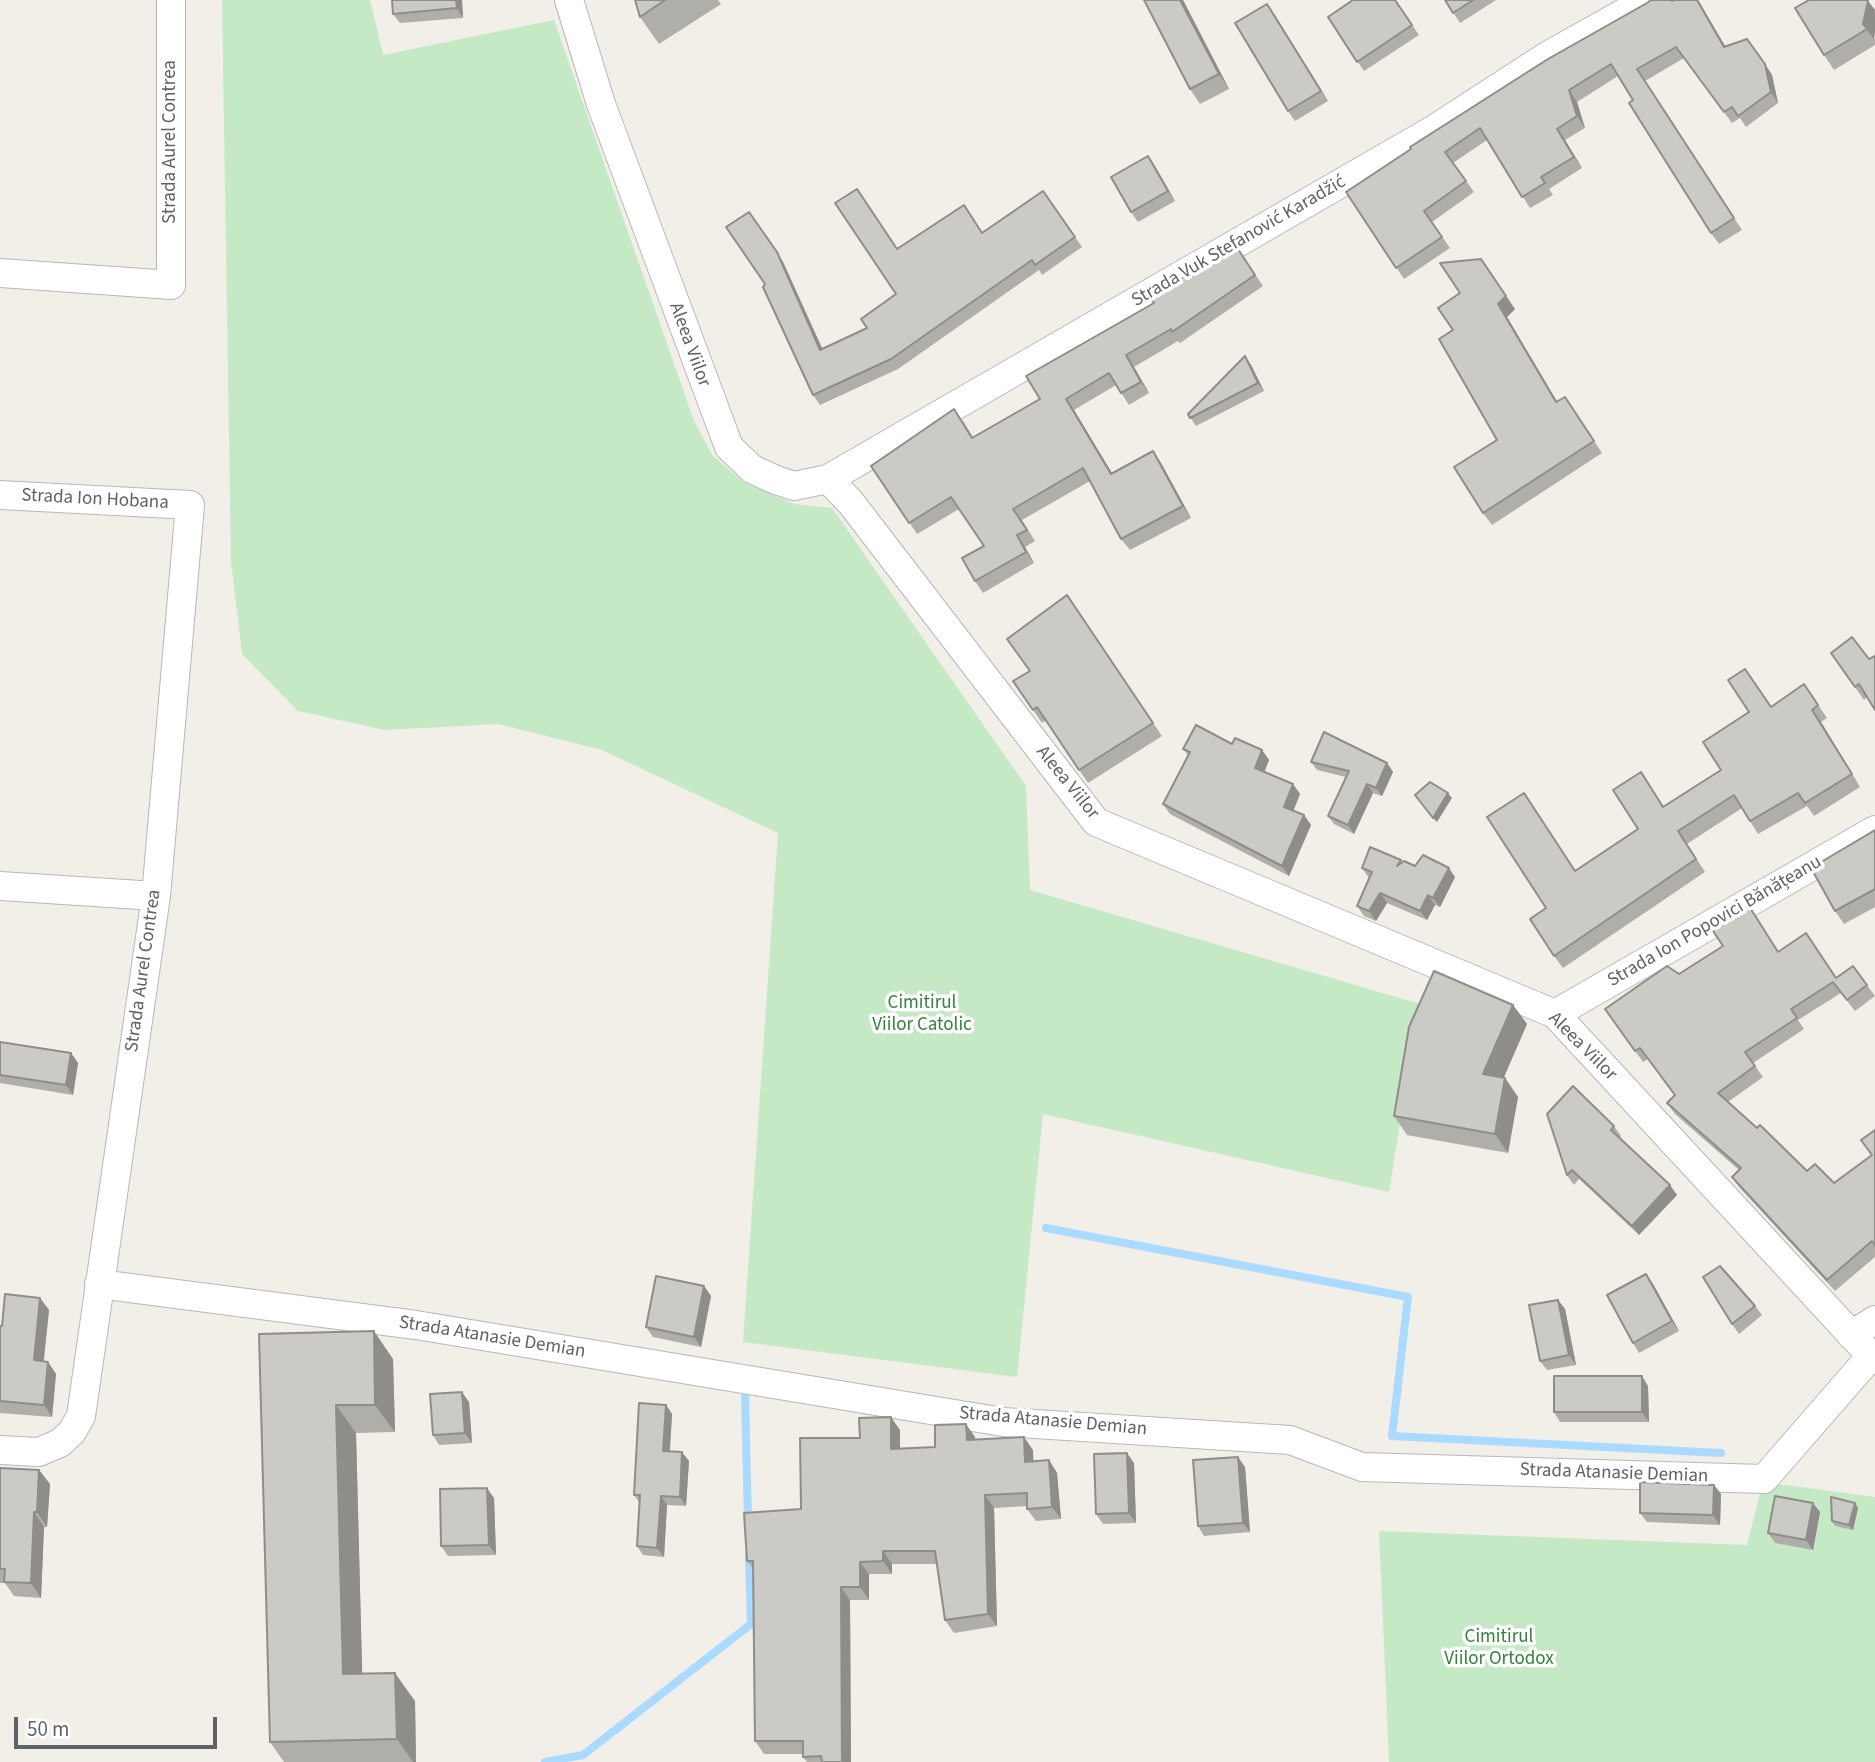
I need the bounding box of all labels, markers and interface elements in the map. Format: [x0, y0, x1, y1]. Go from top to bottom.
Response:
street label: Strada Aurel Contrea [160, 60, 182, 224]
street label: Strada Vuk Stefanović Karadžić [1128, 171, 1350, 313]
street label: Aleea Viilor [663, 300, 715, 390]
street label: Strada Ion Hobana [21, 485, 169, 515]
street label: Aleea Viilor [1030, 742, 1104, 824]
street label: Strada Ion Popovici Bănățeanu [1604, 851, 1826, 993]
street label: Strada Aurel Contrea [121, 888, 167, 1054]
park label: Cimitirul Viilor Catolic [872, 993, 972, 1037]
street label: Aleea Viilor [1543, 1008, 1621, 1086]
street label: Strada Atanasie Demian [397, 1312, 587, 1364]
street label: Strada Atanasie Demian [958, 1402, 1148, 1442]
street label: Strada Atanasie Demian [1519, 1459, 1709, 1489]
park label: Cimitirul Viilor Ortodox [1444, 1627, 1554, 1671]
scale bar [18, 1702, 220, 1746]
text: 50 m [27, 1714, 69, 1744]

